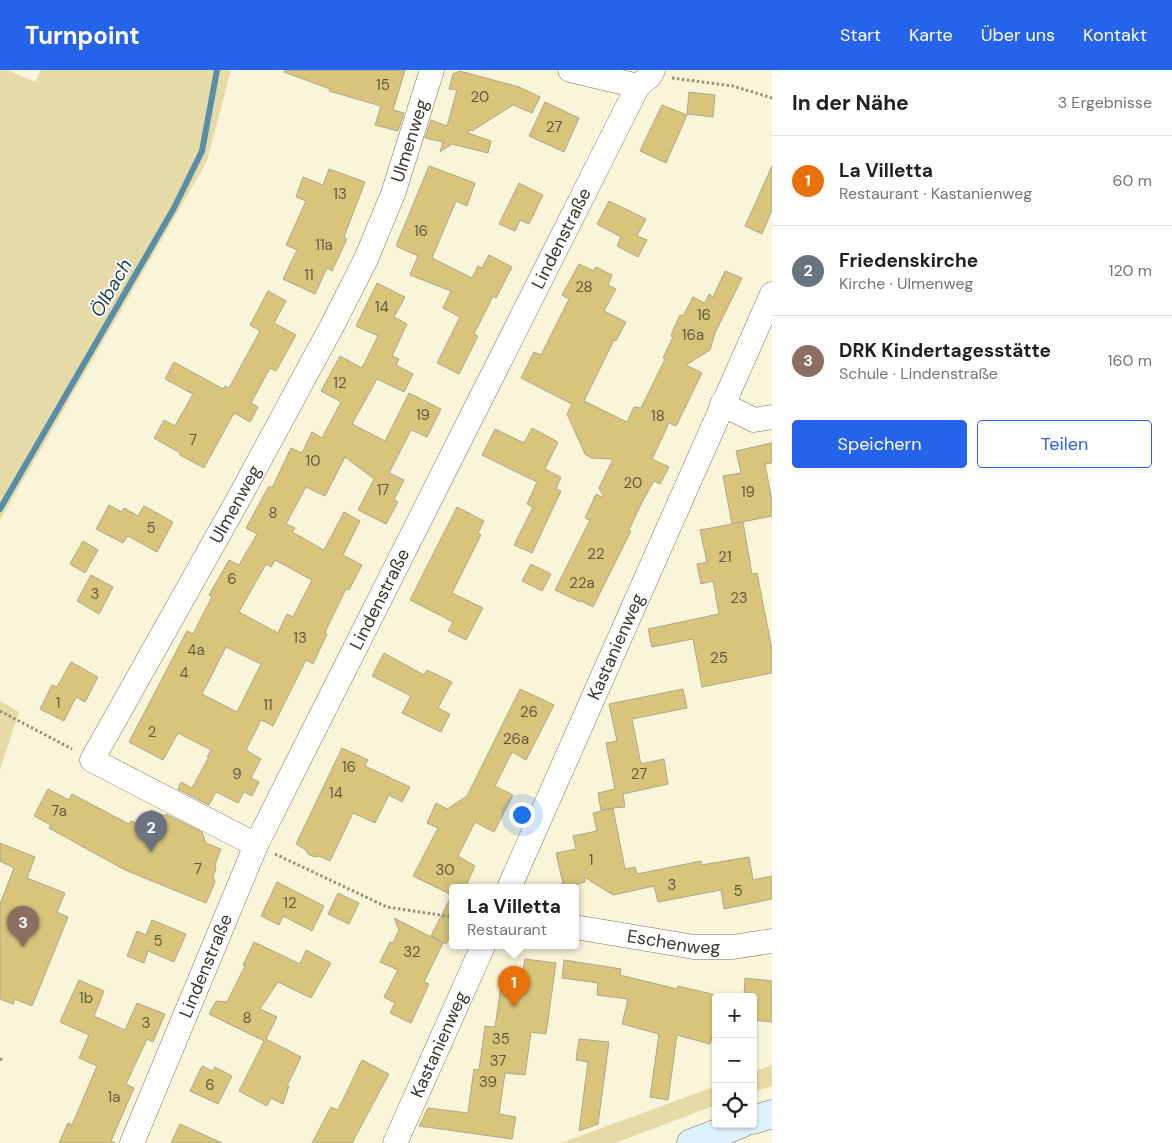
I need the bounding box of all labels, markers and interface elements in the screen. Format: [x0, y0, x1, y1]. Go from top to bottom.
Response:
text: Turnpoint [25, 20, 140, 51]
text: Start [840, 23, 881, 47]
text: Karte [909, 23, 953, 47]
text: Über uns [981, 23, 1055, 47]
text: Kontakt [1083, 23, 1147, 47]
house number: 15 [376, 75, 390, 95]
house number: 20 [471, 87, 489, 107]
text: In der Nähe [792, 89, 909, 117]
text: 3 Ergebnisse [1058, 92, 1152, 113]
street label: Ulmenweg [385, 96, 434, 185]
house number: 27 [546, 117, 562, 137]
text: La Villetta [839, 158, 933, 183]
text: 1 [805, 170, 811, 191]
text: 60 m [1112, 170, 1152, 191]
text: Restaurant · Kastanienweg [839, 183, 1032, 204]
house number: 13 [333, 184, 347, 204]
street label: Lindenstraße [526, 184, 597, 293]
house number: 16 [414, 221, 428, 241]
house number: 11a [315, 235, 333, 255]
text: Friedenskirche [839, 248, 978, 273]
water label: Ölbach [84, 254, 138, 322]
text: 2 [803, 260, 813, 281]
text: 120 m [1108, 260, 1152, 281]
house number: 11 [304, 265, 314, 285]
text: Kirche · Ulmenweg [839, 273, 973, 294]
house number: 28 [575, 277, 593, 297]
house number: 14 [375, 297, 389, 317]
house number: 16 [697, 305, 711, 325]
house number: 16a [682, 325, 704, 345]
text: DRK Kindertagesstätte [839, 338, 1051, 363]
text: 3 [803, 350, 813, 371]
text: 160 m [1108, 350, 1152, 371]
text: Schule · Lindenstraße [839, 363, 998, 384]
house number: 12 [333, 373, 347, 393]
house number: 19 [416, 405, 430, 425]
house number: 18 [651, 406, 665, 426]
button: Speichern [792, 420, 967, 468]
button: Teilen [977, 420, 1152, 468]
house number: 7 [189, 430, 197, 450]
house number: 10 [306, 451, 320, 471]
street label: Ulmenweg [204, 461, 267, 548]
house number: 20 [624, 473, 642, 493]
house number: 17 [377, 480, 389, 500]
house number: 19 [741, 482, 755, 502]
house number: 8 [268, 503, 278, 523]
house number: 5 [146, 518, 156, 538]
house number: 22 [587, 544, 605, 564]
street label: Lindenstraße [344, 545, 415, 654]
house number: 21 [718, 547, 732, 567]
house number: 6 [227, 569, 237, 589]
house number: 22a [569, 573, 595, 593]
house number: 3 [91, 584, 99, 604]
house number: 23 [730, 588, 748, 608]
street label: Kastanienweg [582, 589, 650, 704]
house number: 13 [293, 628, 307, 648]
house number: 4a [187, 640, 205, 660]
house number: 25 [710, 648, 728, 668]
house number: 4 [179, 663, 189, 683]
house number: 1 [56, 693, 60, 713]
house number: 11 [263, 695, 273, 715]
house number: 26 [520, 702, 538, 722]
house number: 2 [148, 722, 156, 742]
house number: 26a [503, 729, 529, 749]
house number: 16 [342, 757, 356, 777]
house number: 9 [232, 764, 242, 784]
house number: 27 [631, 764, 647, 784]
house number: 14 [329, 783, 343, 803]
house number: 7a [51, 801, 67, 821]
your location [509, 802, 535, 828]
pin: 2 [135, 811, 167, 852]
house number: 1 [589, 850, 593, 870]
house number: 7 [194, 859, 202, 879]
house number: 30 [435, 860, 455, 880]
house number: 3 [668, 875, 676, 895]
house number: 5 [733, 881, 743, 901]
popup [449, 884, 579, 949]
house number: 12 [283, 893, 297, 913]
text: La Villetta [467, 894, 561, 919]
pin: 3 [7, 906, 39, 947]
street label: Lindenstraße [174, 910, 238, 1021]
text: Restaurant [467, 919, 547, 940]
street label: Eschenweg [625, 924, 720, 960]
house number: 5 [153, 931, 163, 951]
house number: 32 [403, 942, 421, 962]
pin: 1 [498, 966, 530, 1007]
street label: Kastanienweg [405, 987, 473, 1101]
house number: 1b [79, 988, 93, 1008]
map controls [712, 993, 757, 1128]
button: + [712, 993, 757, 1038]
house number: 8 [242, 1008, 252, 1028]
house number: 3 [142, 1013, 150, 1033]
house number: 35 [492, 1029, 510, 1049]
button: − [712, 1038, 757, 1083]
house number: 37 [490, 1051, 506, 1071]
house number: 39 [479, 1072, 497, 1092]
house number: 6 [205, 1075, 215, 1095]
button: locate [712, 1083, 757, 1128]
house number: 1a [108, 1087, 120, 1107]

